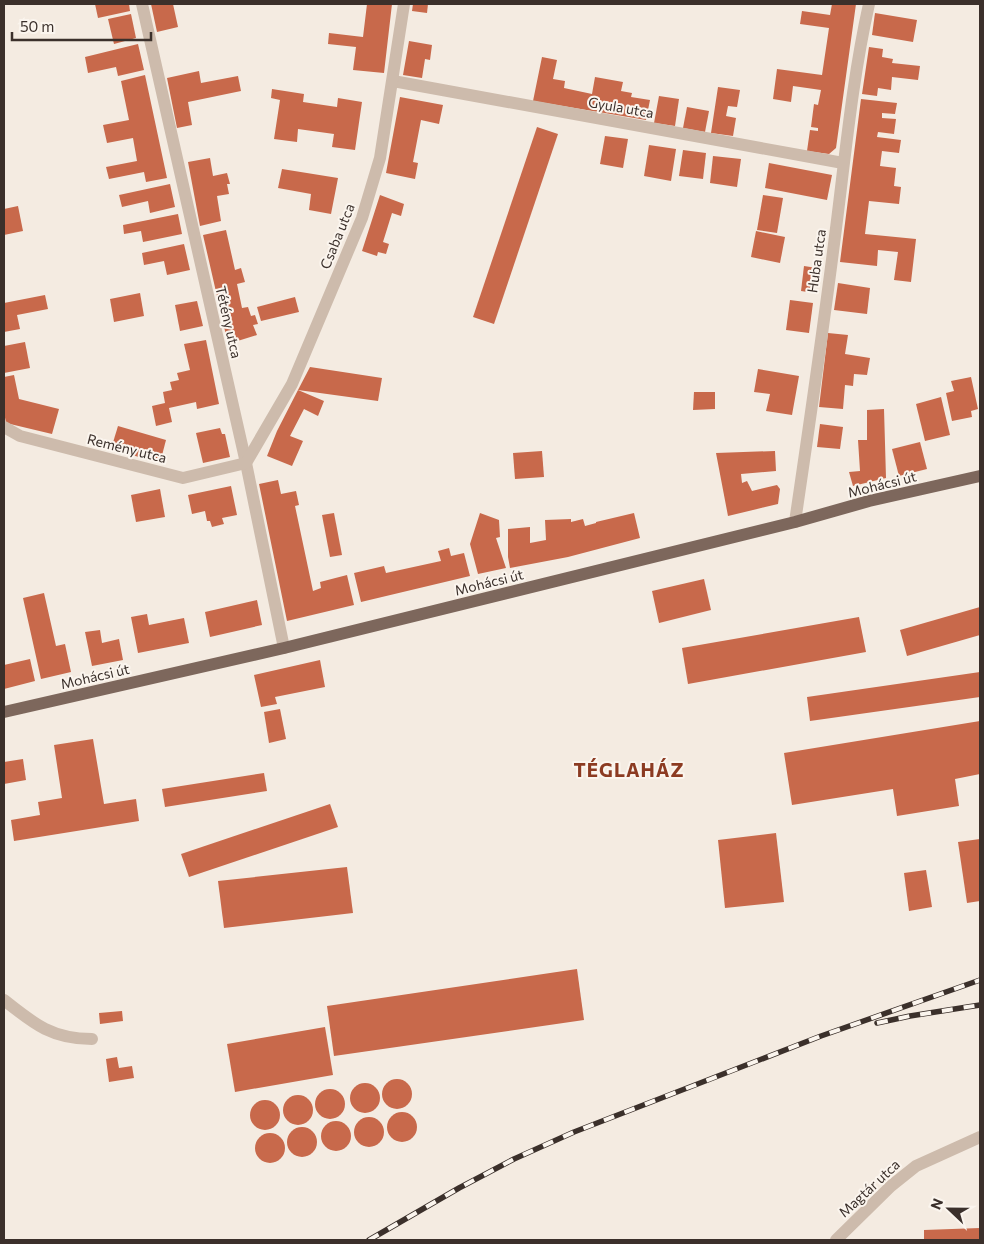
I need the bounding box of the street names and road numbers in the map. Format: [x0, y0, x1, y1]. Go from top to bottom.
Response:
street label: Gyula utca [587, 93, 655, 121]
street label: Csaba utca [316, 201, 358, 271]
street label: Huba utca [803, 228, 829, 294]
street label: Tétény utca [212, 284, 246, 360]
street label: Remény utca [85, 430, 169, 466]
street label: Mohácsi út [846, 467, 918, 501]
street label: Mohácsi út [453, 565, 525, 599]
street label: Mohácsi út [59, 660, 131, 692]
street label: Magtár utca [835, 1155, 903, 1221]

